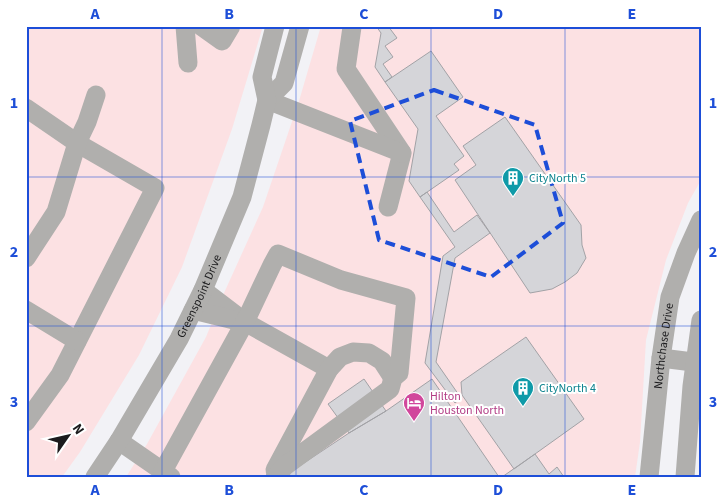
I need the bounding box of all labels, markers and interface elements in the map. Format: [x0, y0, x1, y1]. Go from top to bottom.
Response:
text: A [89, 3, 100, 25]
text: B [224, 3, 234, 25]
text: C [359, 3, 369, 25]
text: D [493, 3, 503, 25]
text: E [628, 3, 636, 25]
text: 1 [10, 92, 18, 114]
text: 1 [709, 92, 717, 114]
building icon: CityNorth 5 [501, 166, 525, 197]
place label: CityNorth 5 [529, 170, 586, 187]
text: 2 [10, 241, 18, 263]
text: 2 [709, 241, 717, 263]
street label: Greenspoint Drive [172, 252, 226, 341]
street label: Northchase Drive [649, 302, 678, 390]
building icon: CityNorth 4 [511, 376, 535, 407]
place label: CityNorth 4 [539, 380, 596, 397]
place label: Hilton Houston North [430, 388, 504, 419]
text: 3 [10, 391, 18, 413]
hotel icon: Hilton Houston North [402, 391, 426, 422]
text: 3 [709, 391, 717, 413]
north arrow [42, 410, 92, 460]
text: N [67, 420, 89, 439]
text: A [89, 479, 100, 501]
text: B [224, 479, 234, 501]
text: C [359, 479, 369, 501]
text: D [493, 479, 503, 501]
text: E [628, 479, 636, 501]

